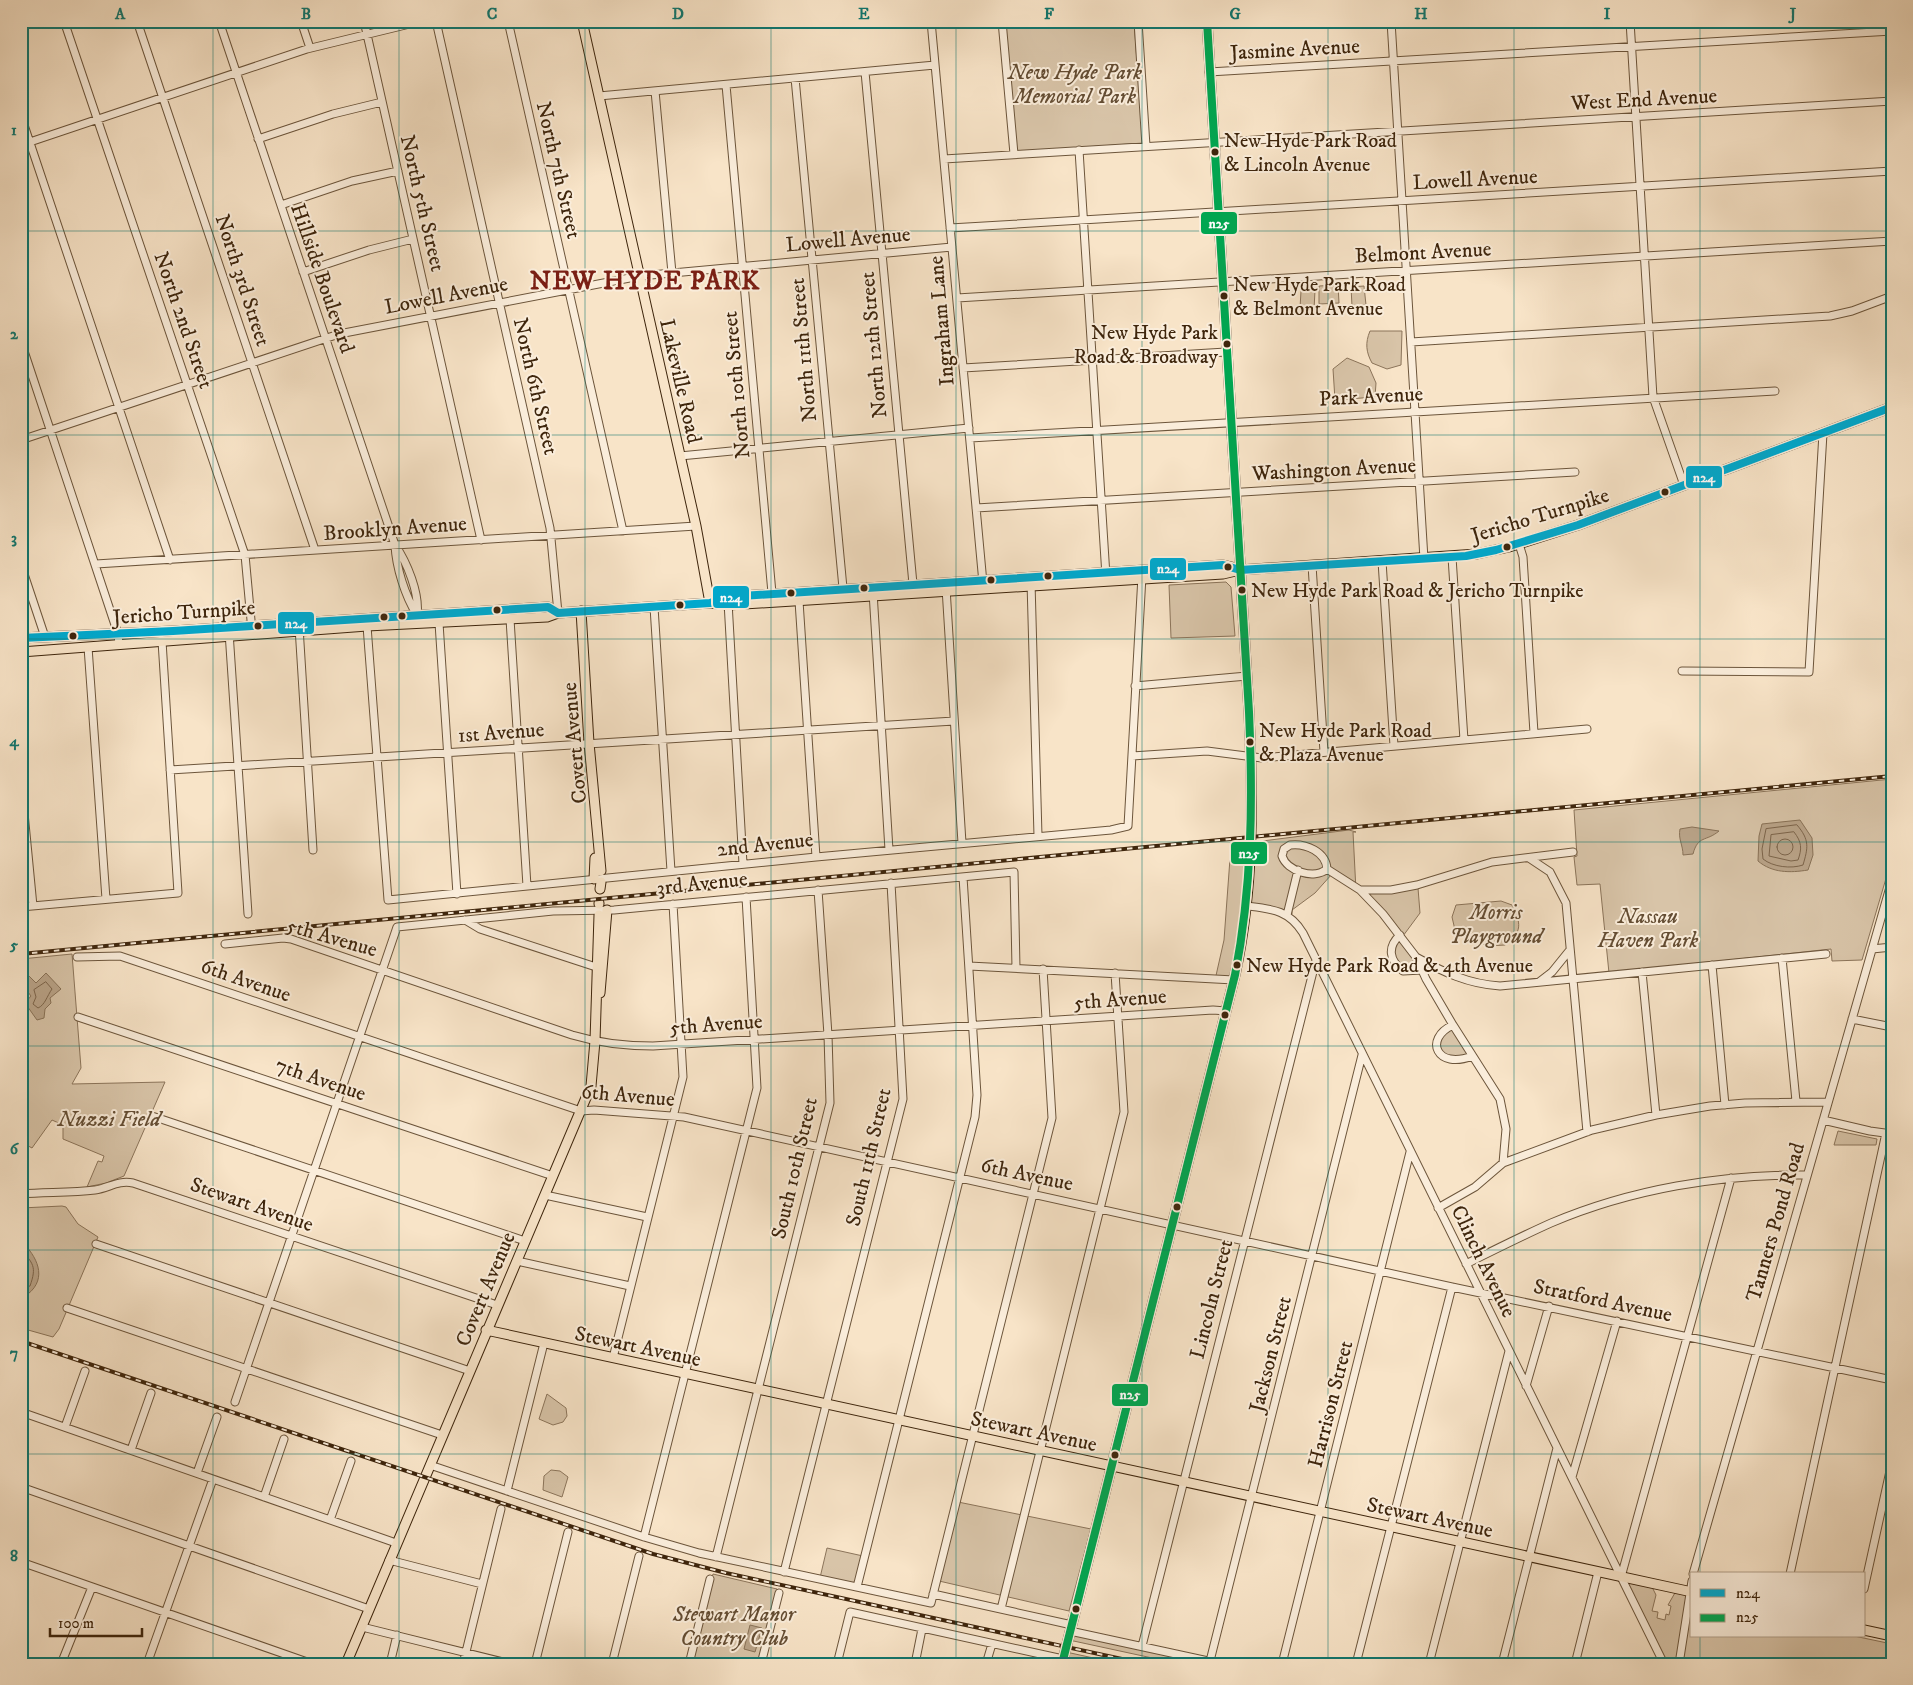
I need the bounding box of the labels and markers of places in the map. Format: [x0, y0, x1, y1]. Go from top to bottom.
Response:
place label: New Hyde Park Road & Lincoln Avenue [1224, 129, 1397, 178]
marker: New Hyde Park Road & Lincoln Avenue [1210, 147, 1220, 157]
place label: New Hyde Park Road & Belmont Avenue [1233, 273, 1406, 322]
marker: New Hyde Park Road & Belmont Avenue [1219, 291, 1229, 301]
place label: New Hyde Park Road & Broadway [1074, 321, 1219, 370]
marker: New Hyde Park Road & Broadway [1222, 339, 1232, 349]
unlabelled marker [1660, 487, 1670, 497]
unlabelled marker [1502, 542, 1512, 552]
unlabelled marker [1223, 562, 1233, 572]
unlabelled marker [1043, 571, 1053, 581]
unlabelled marker [986, 575, 996, 585]
place label: New Hyde Park Road & Jericho Turnpike [1251, 579, 1584, 604]
unlabelled marker [859, 583, 869, 593]
marker: New Hyde Park Road & Jericho Turnpike [1237, 585, 1247, 595]
unlabelled marker [786, 588, 796, 598]
unlabelled marker [675, 600, 685, 610]
unlabelled marker [492, 605, 502, 615]
unlabelled marker [397, 611, 407, 621]
unlabelled marker [379, 612, 389, 622]
unlabelled marker [253, 621, 263, 631]
unlabelled marker [68, 631, 78, 641]
place label: New Hyde Park Road & Plaza Avenue [1259, 719, 1432, 768]
marker: New Hyde Park Road & Plaza Avenue [1245, 737, 1255, 747]
place label: New Hyde Park Road & 4th Avenue [1246, 954, 1533, 979]
marker: New Hyde Park Road & 4th Avenue [1232, 960, 1242, 970]
unlabelled marker [1220, 1010, 1230, 1020]
unlabelled marker [1172, 1202, 1182, 1212]
unlabelled marker [1110, 1450, 1120, 1460]
unlabelled marker [1071, 1604, 1081, 1614]

